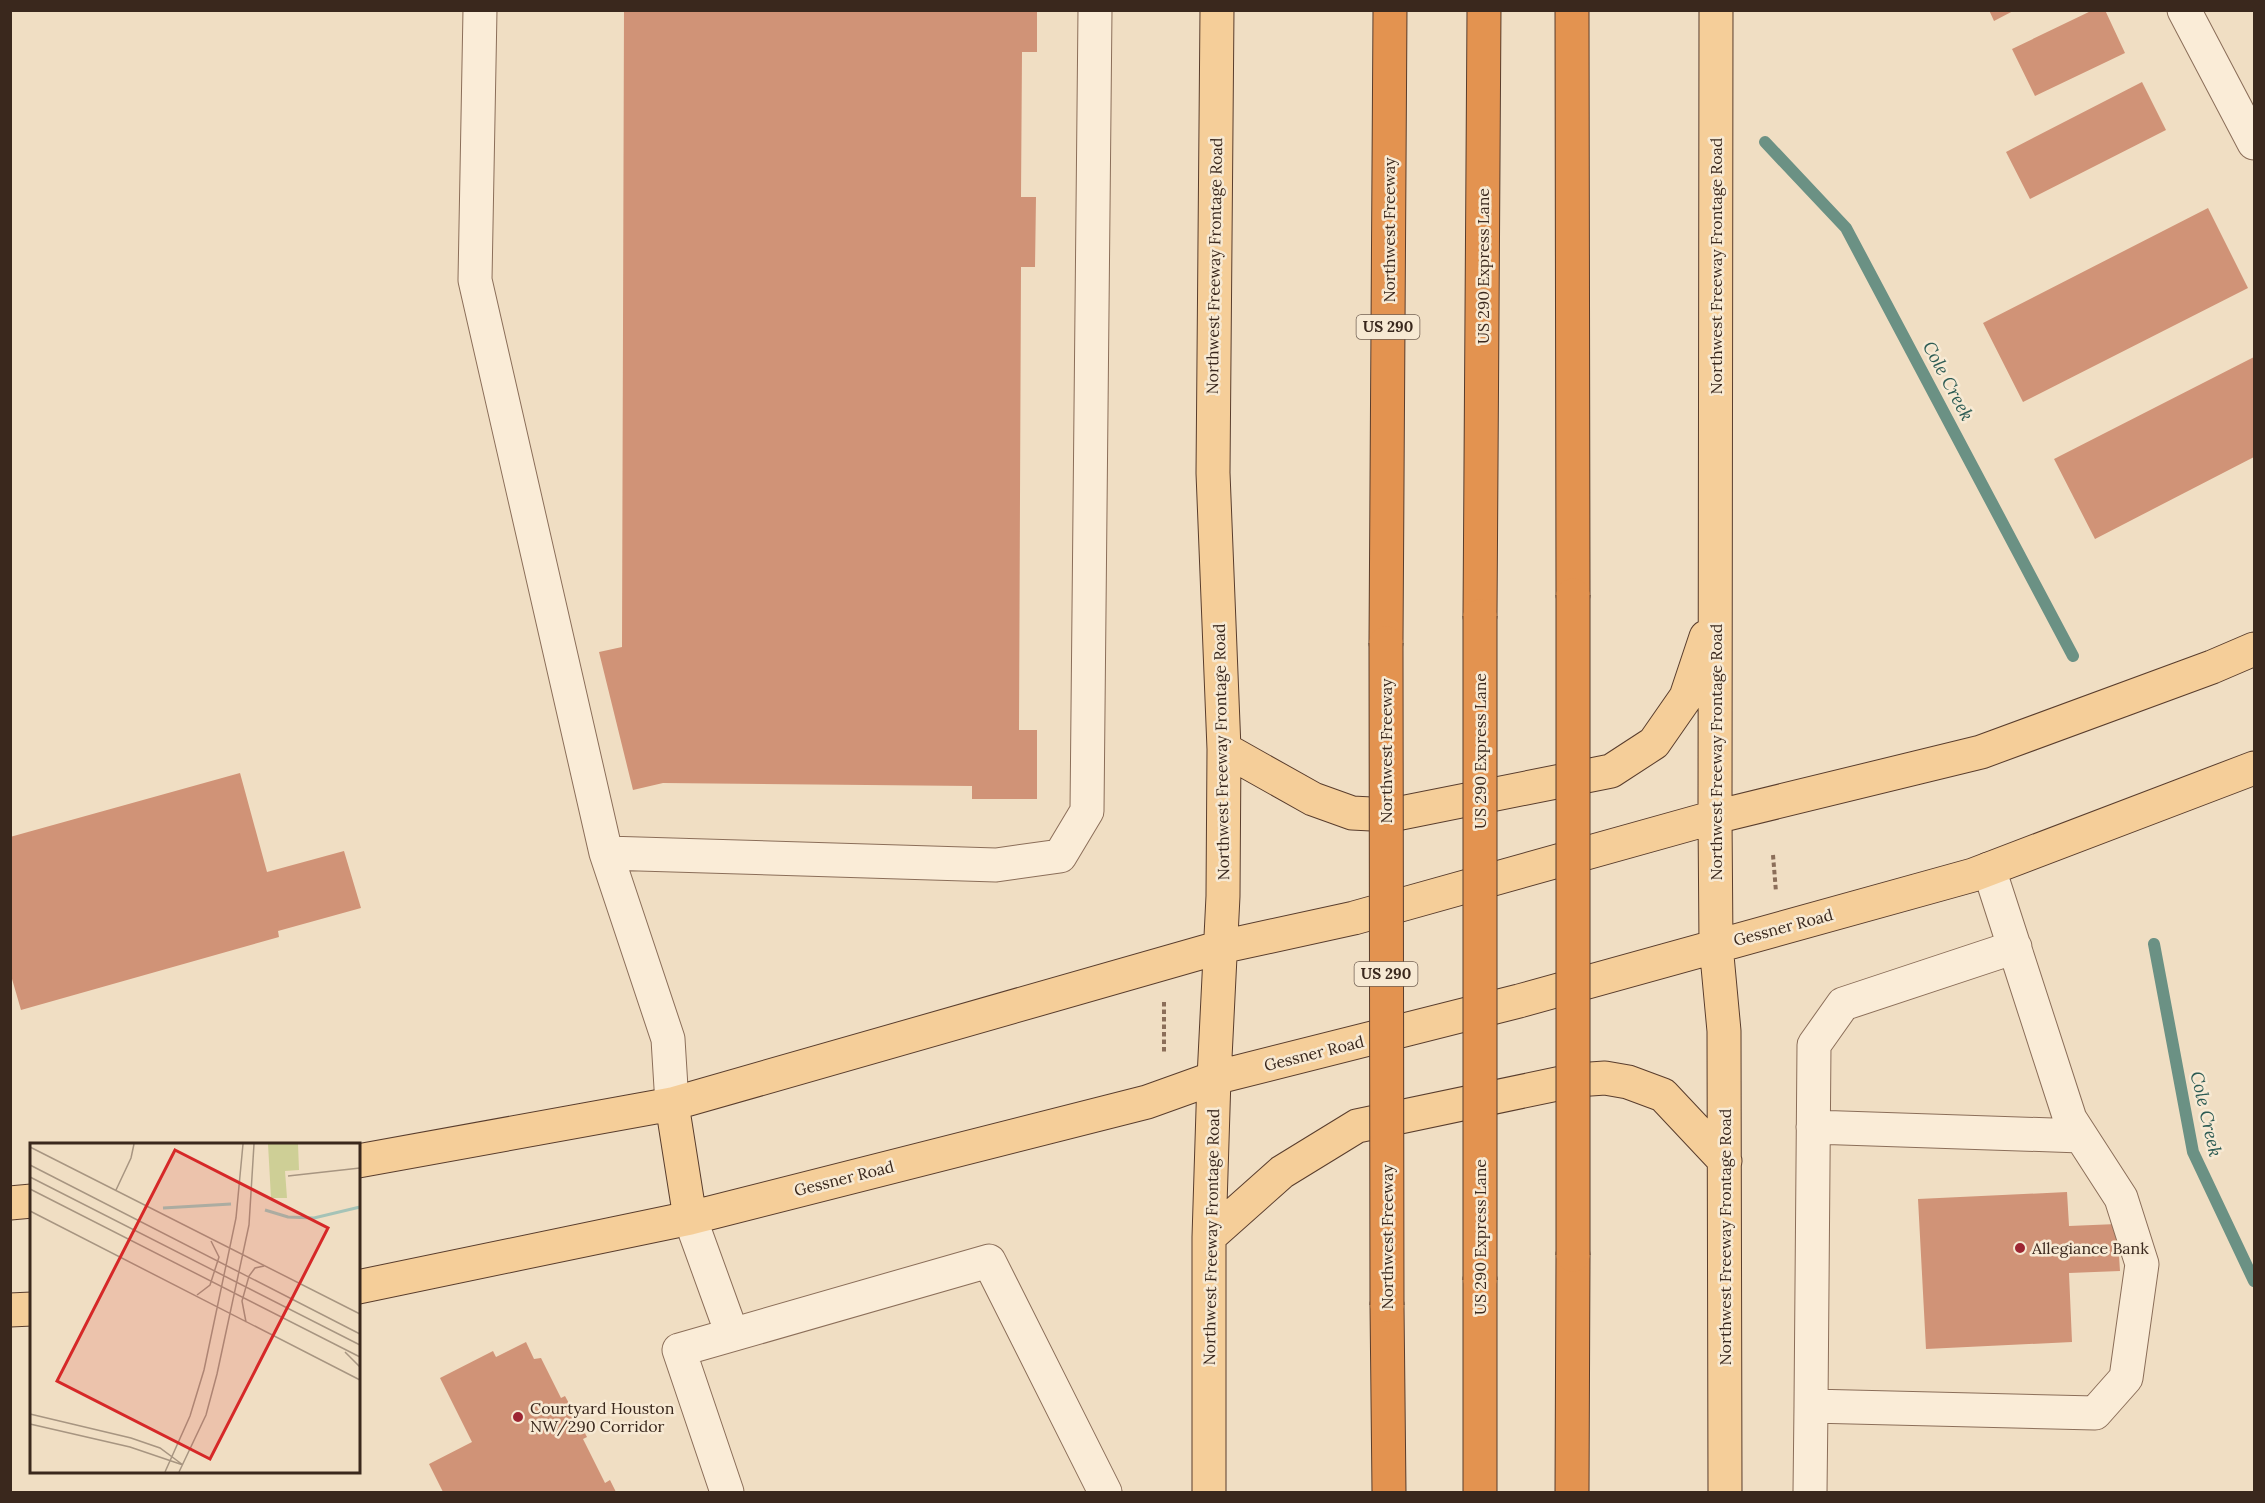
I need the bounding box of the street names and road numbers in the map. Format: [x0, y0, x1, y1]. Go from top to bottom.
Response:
street label: Northwest Freeway Frontage Road [1202, 137, 1226, 395]
street label: Northwest Freeway Frontage Road [1706, 137, 1726, 394]
street label: Northwest Freeway [1379, 157, 1399, 303]
street label: US 290 Express Lane [1473, 188, 1493, 344]
road number: US 290 [1356, 315, 1420, 339]
street label: Northwest Freeway Frontage Road [1209, 623, 1233, 881]
street label: Northwest Freeway Frontage Road [1706, 623, 1726, 880]
street label: US 290 Express Lane [1470, 673, 1490, 829]
street label: Northwest Freeway [1376, 678, 1396, 824]
street label: Gessner Road [1731, 904, 1835, 950]
road number: US 290 [1354, 962, 1418, 986]
street label: Gessner Road [1262, 1031, 1366, 1075]
street label: Northwest Freeway Frontage Road [1199, 1108, 1223, 1366]
street label: Northwest Freeway Frontage Road [1715, 1108, 1735, 1365]
street label: Gessner Road [792, 1156, 896, 1200]
street label: US 290 Express Lane [1470, 1159, 1490, 1315]
street label: Northwest Freeway [1377, 1164, 1397, 1310]

